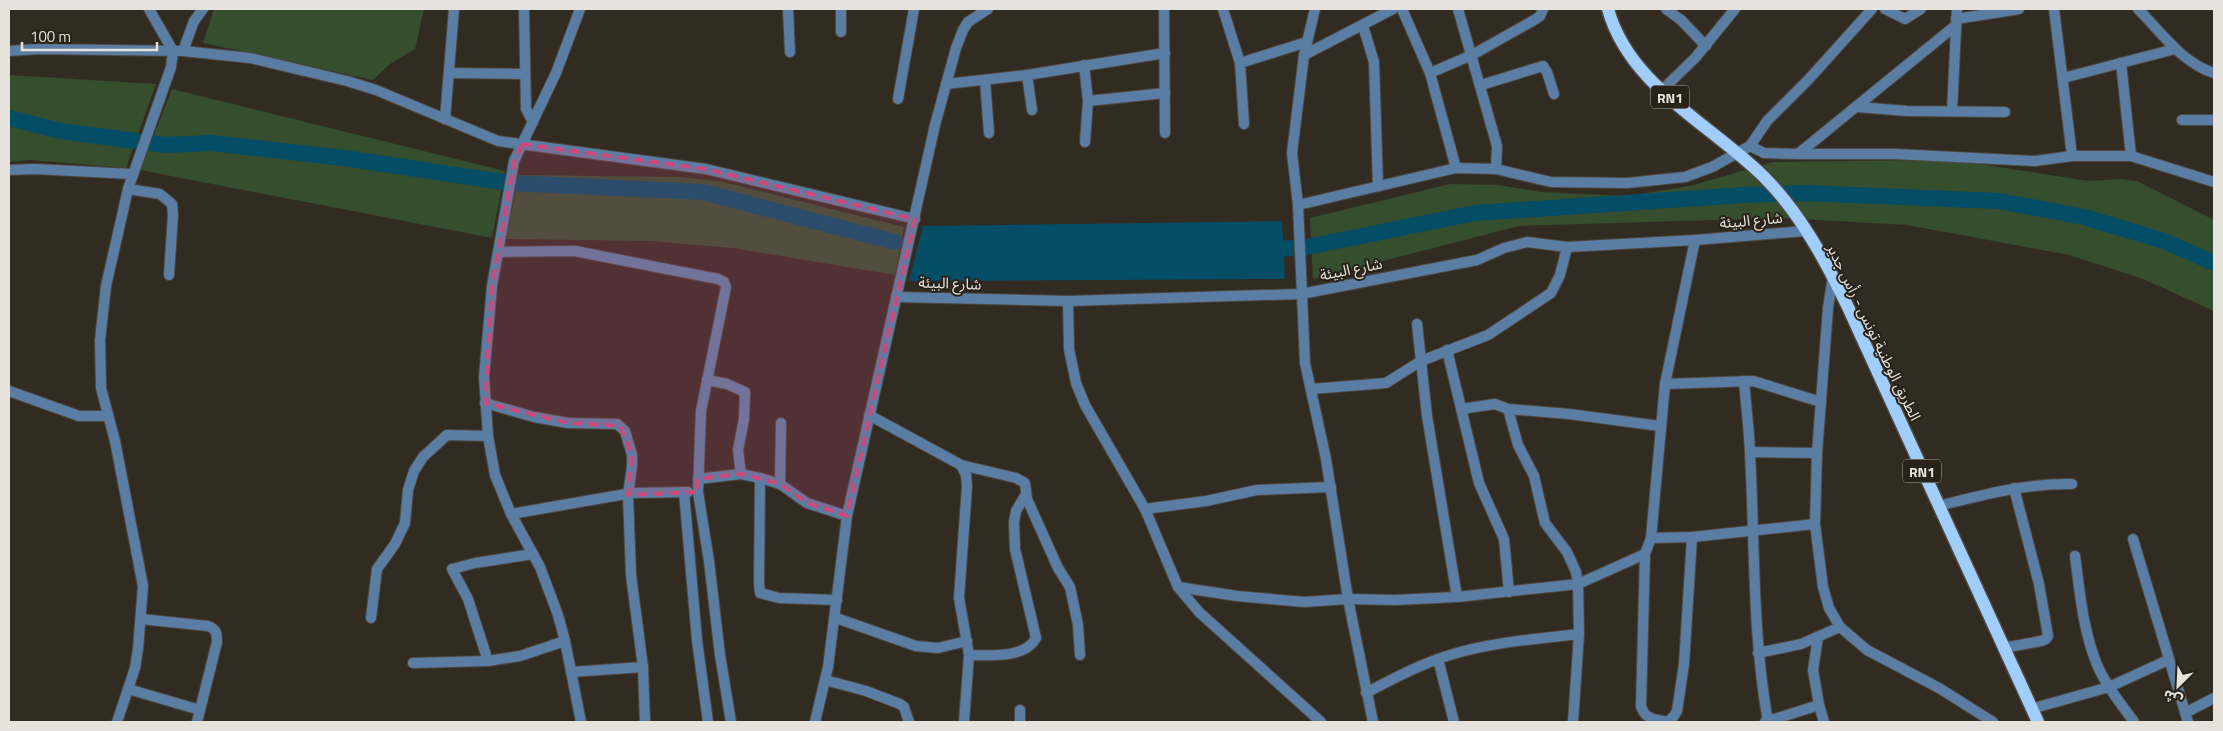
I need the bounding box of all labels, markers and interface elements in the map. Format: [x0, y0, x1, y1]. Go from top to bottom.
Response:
scale bar [22, 20, 158, 52]
text: 100 m [30, 25, 71, 48]
road number: RN1 [1651, 85, 1689, 108]
street label: شارع البيئة [1719, 206, 1784, 235]
street label: الطريق الوطنية تونس - رأس جدير [1821, 239, 1927, 425]
street label: شارع البيئة [1318, 252, 1385, 287]
street label: شارع البيئة [918, 270, 982, 297]
road number: RN1 [1903, 460, 1941, 482]
north arrow [2153, 661, 2203, 711]
text: ش [2159, 685, 2186, 712]

